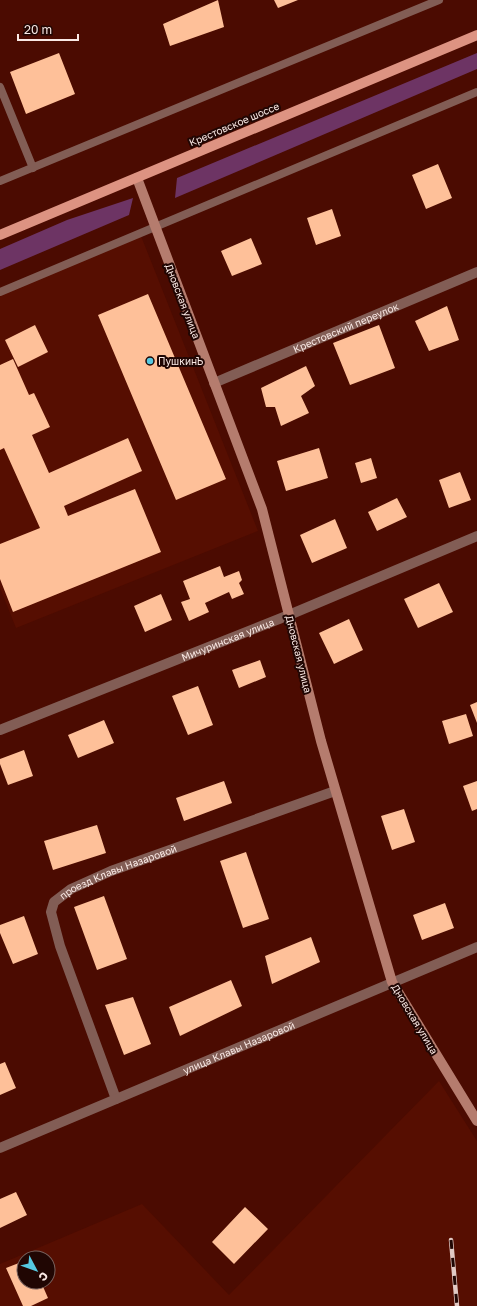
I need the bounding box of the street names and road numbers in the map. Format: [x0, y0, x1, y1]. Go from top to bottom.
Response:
street label: Крестовское шоссе [187, 99, 281, 148]
street label: Дновская улица [163, 262, 203, 340]
street label: Крестовский переулок [291, 300, 401, 355]
street label: Дновская улица [284, 614, 314, 694]
street label: Мичуринская улица [180, 616, 276, 663]
street label: проезд Клавы Назаровой [57, 842, 178, 902]
street label: Дновская улица [389, 982, 441, 1056]
street label: улица Клавы Назаровой [181, 1019, 296, 1076]

